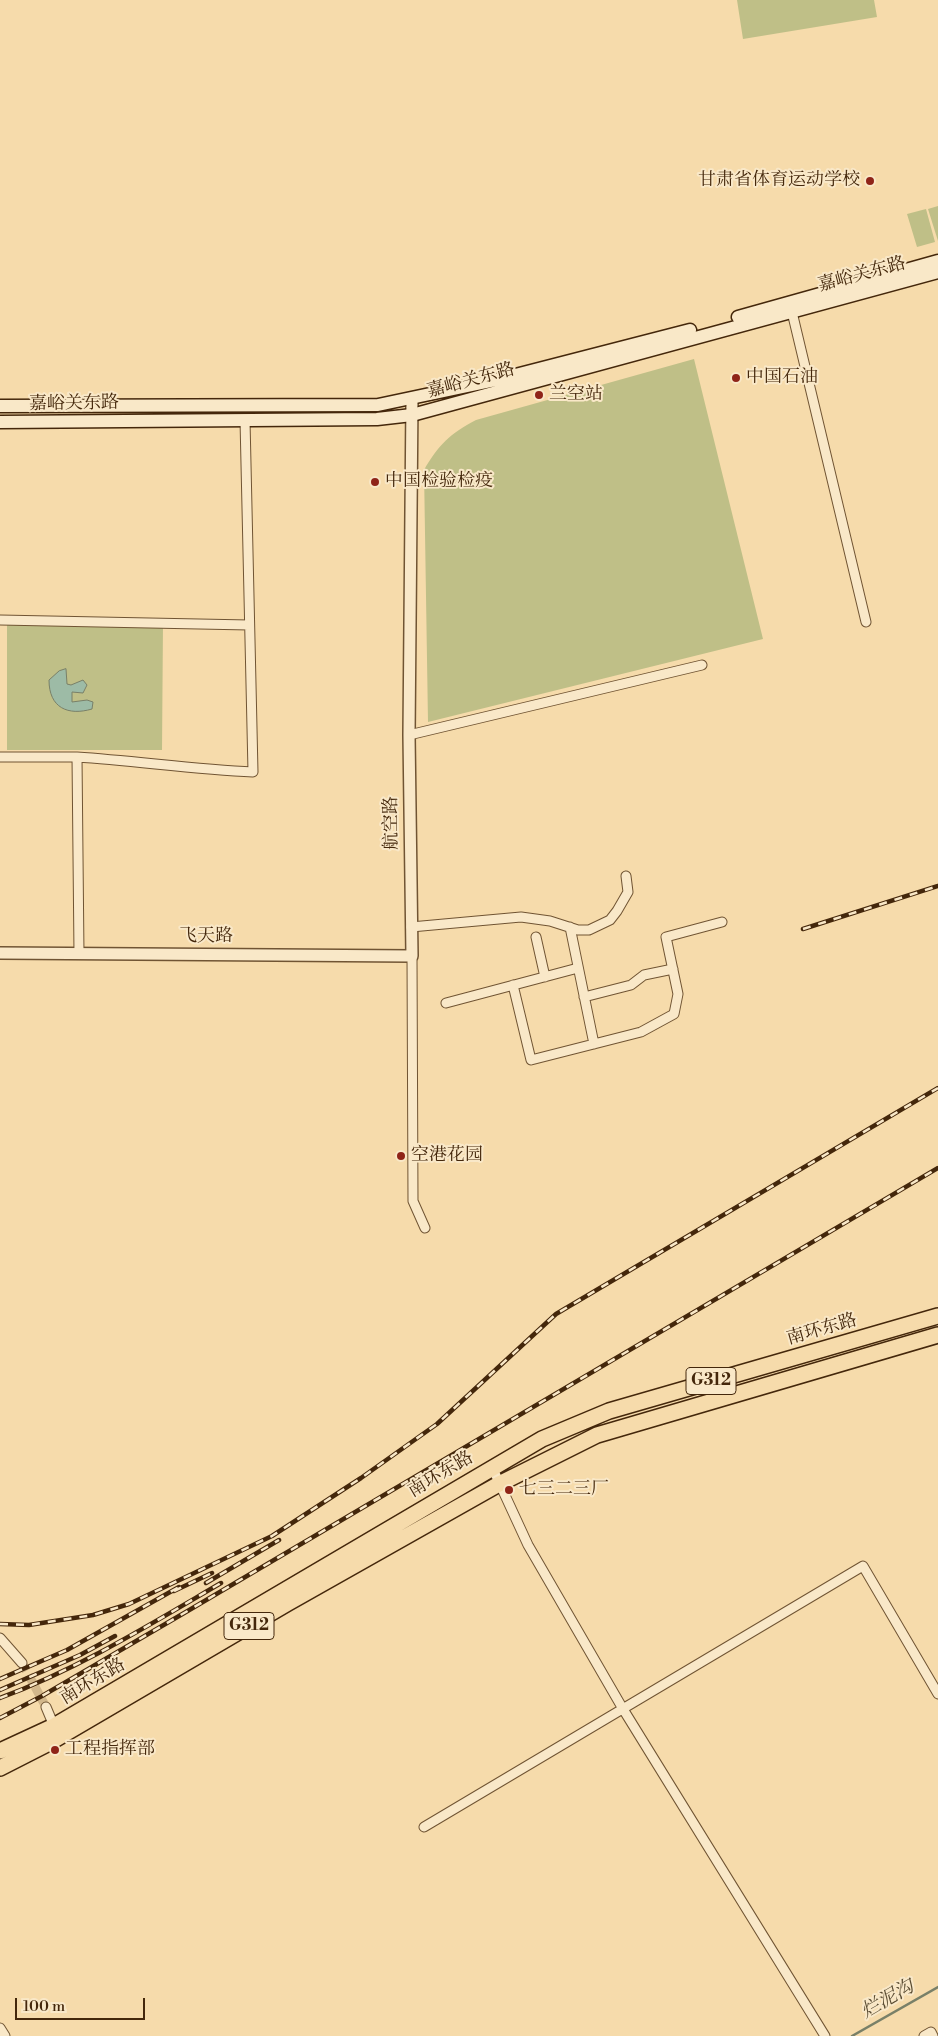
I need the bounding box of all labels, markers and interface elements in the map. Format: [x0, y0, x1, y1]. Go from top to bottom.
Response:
place label: 甘肃省体育运动学校 [698, 170, 860, 192]
marker: 甘肃省体育运动学校 [864, 175, 876, 187]
street label: 嘉峪关东路 [816, 253, 908, 297]
street label: 嘉峪关东路 [425, 359, 517, 403]
place label: 中国石油 [746, 367, 818, 389]
marker: 中国石油 [730, 372, 742, 384]
place label: 兰空站 [549, 384, 603, 406]
marker: 兰空站 [533, 389, 545, 401]
street label: 嘉峪关东路 [29, 392, 119, 416]
place label: 中国检验检疫 [385, 471, 493, 493]
marker: 中国检验检疫 [369, 476, 381, 488]
street label: 航空路 [381, 796, 403, 850]
street label: 飞天路 [179, 926, 233, 948]
place label: 空港花园 [411, 1145, 483, 1167]
marker: 空港花园 [395, 1150, 407, 1162]
street label: 南环东路 [784, 1310, 860, 1350]
road number: G312 [686, 1368, 736, 1394]
street label: 南环东路 [405, 1447, 477, 1503]
place label: 七三二三厂 [519, 1479, 609, 1501]
marker: 七三二三厂 [503, 1484, 515, 1496]
road number: G312 [224, 1612, 274, 1640]
street label: 南环东路 [57, 1654, 129, 1710]
place label: 工程指挥部 [65, 1739, 155, 1761]
marker: 工程指挥部 [49, 1744, 61, 1756]
water label: 烂泥沟 [858, 1976, 918, 2024]
scale bar [18, 1988, 148, 2020]
text: 100 m [23, 1997, 65, 2016]

